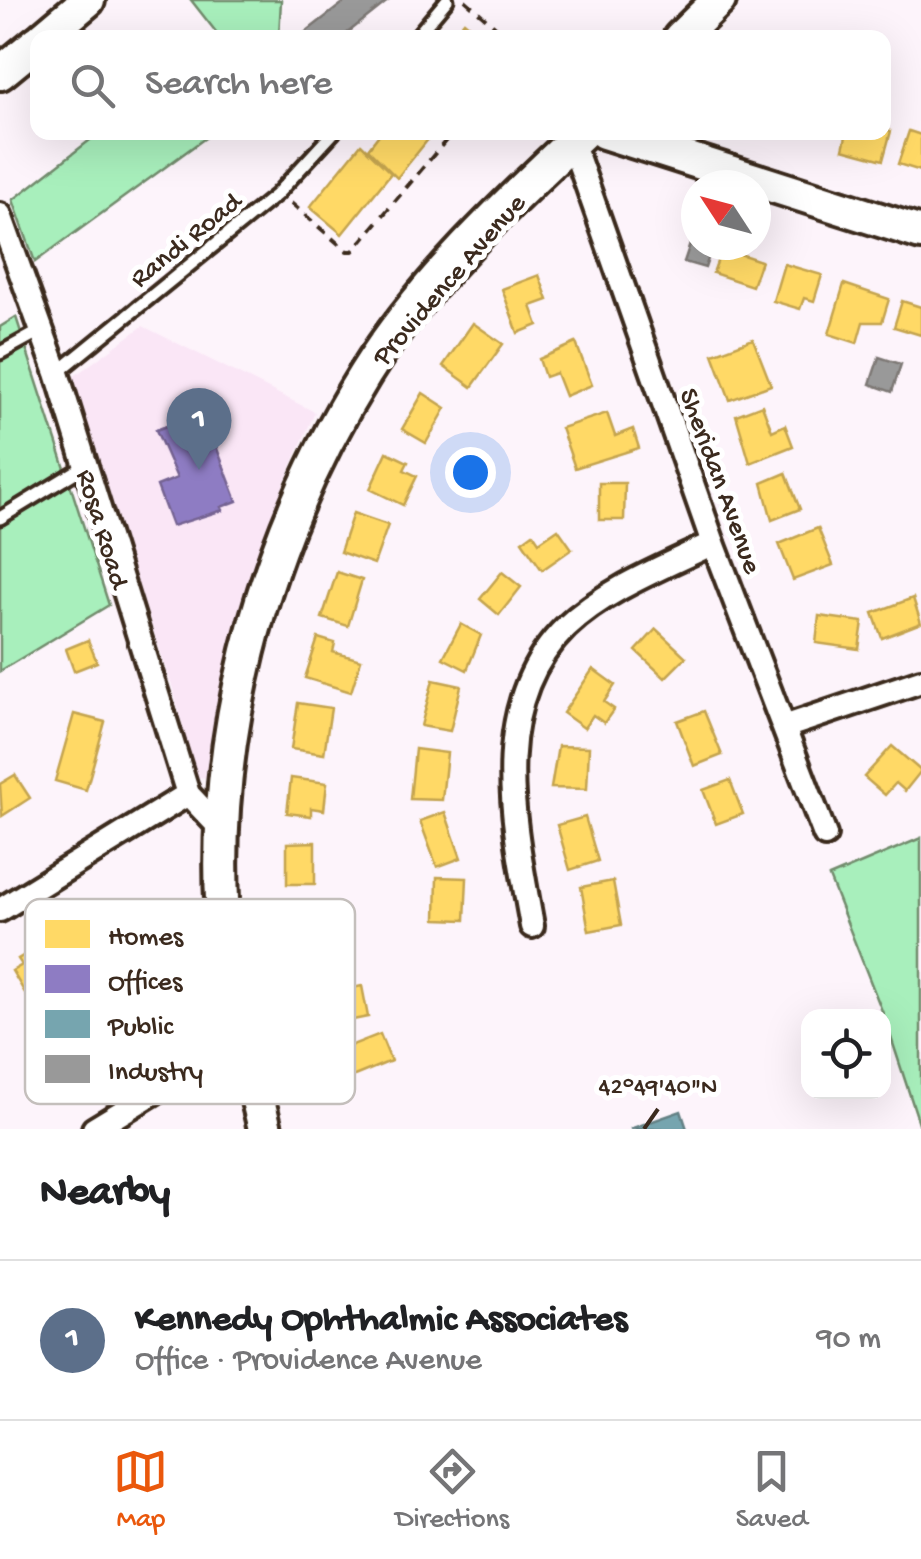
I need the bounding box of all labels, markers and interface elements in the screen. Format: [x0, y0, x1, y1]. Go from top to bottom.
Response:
search box [30, 30, 891, 140]
icon: search [65, 58, 120, 113]
text: Search here [145, 63, 332, 107]
north arrow [681, 170, 771, 260]
street label: Randi Road [124, 185, 251, 296]
street label: Providence Avenue [366, 188, 534, 375]
street label: Sheridan Avenue [670, 384, 768, 579]
pin: 1 [166, 388, 232, 470]
your location [445, 447, 496, 498]
street label: Rosa Road [67, 466, 135, 595]
legend [25, 899, 355, 1104]
text: Homes [108, 922, 184, 955]
text: Offices [108, 967, 183, 1000]
map controls [801, 1009, 891, 1099]
button: locate [801, 1009, 891, 1099]
text: Public [107, 1012, 175, 1045]
text: Industry [108, 1057, 203, 1090]
text: 42°49'40"N [599, 1074, 717, 1103]
text: Nearby [40, 1170, 170, 1219]
text: Kennedy Ophthalmic Associates [135, 1299, 627, 1343]
text: 1 [66, 1321, 79, 1359]
text: 90 m [817, 1321, 881, 1359]
text: Office · Providence Avenue [135, 1343, 482, 1381]
tab: Map [113, 1444, 168, 1537]
tab: Directions [395, 1444, 509, 1537]
tab: Saved [736, 1444, 808, 1537]

